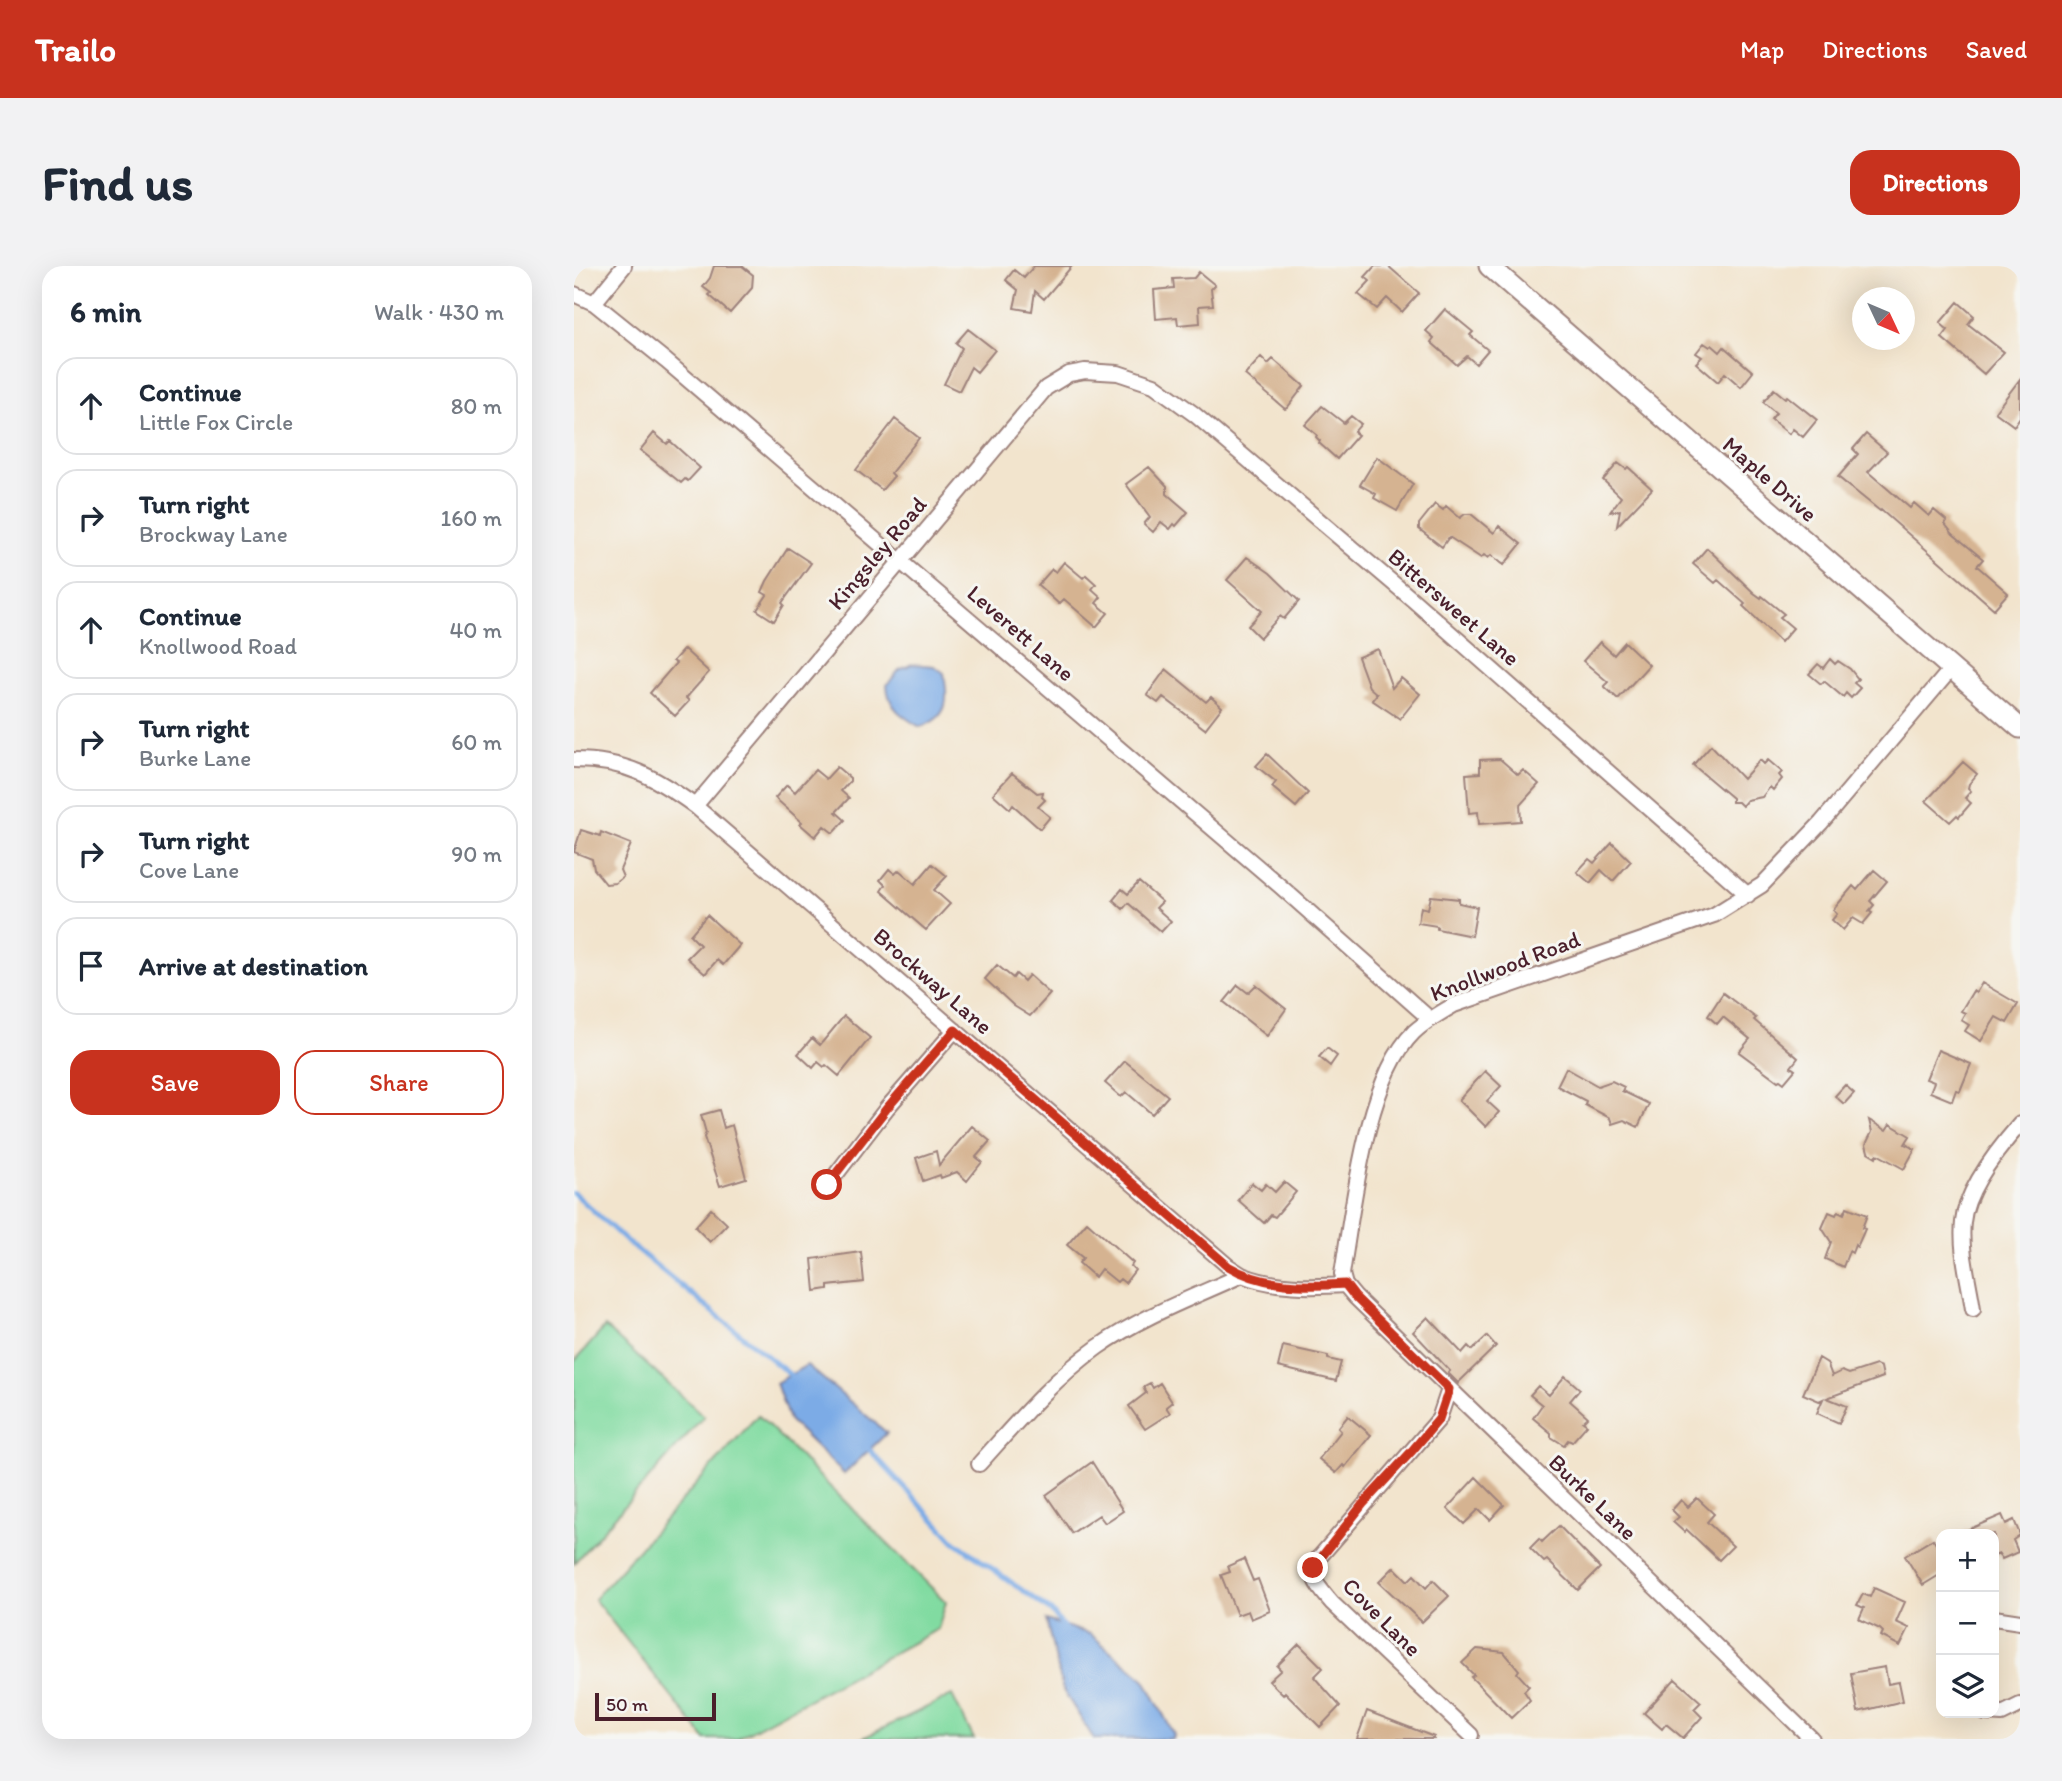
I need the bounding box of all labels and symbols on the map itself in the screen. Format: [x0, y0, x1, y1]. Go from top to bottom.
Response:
north arrow [1852, 287, 1915, 350]
street label: Maple Drive [1717, 430, 1823, 528]
street label: Kingsley Road [822, 490, 933, 615]
street label: Bittersweet Lane [1382, 542, 1526, 672]
street label: Leverett Lane [962, 579, 1080, 687]
street label: Brockway Lane [868, 922, 998, 1040]
street label: Knollwood Road [1426, 924, 1584, 1007]
route start [811, 1169, 842, 1200]
street label: Burke Lane [1543, 1448, 1643, 1546]
route end [1297, 1552, 1328, 1583]
street label: Cove Lane [1337, 1572, 1427, 1662]
scale bar [595, 1690, 716, 1722]

